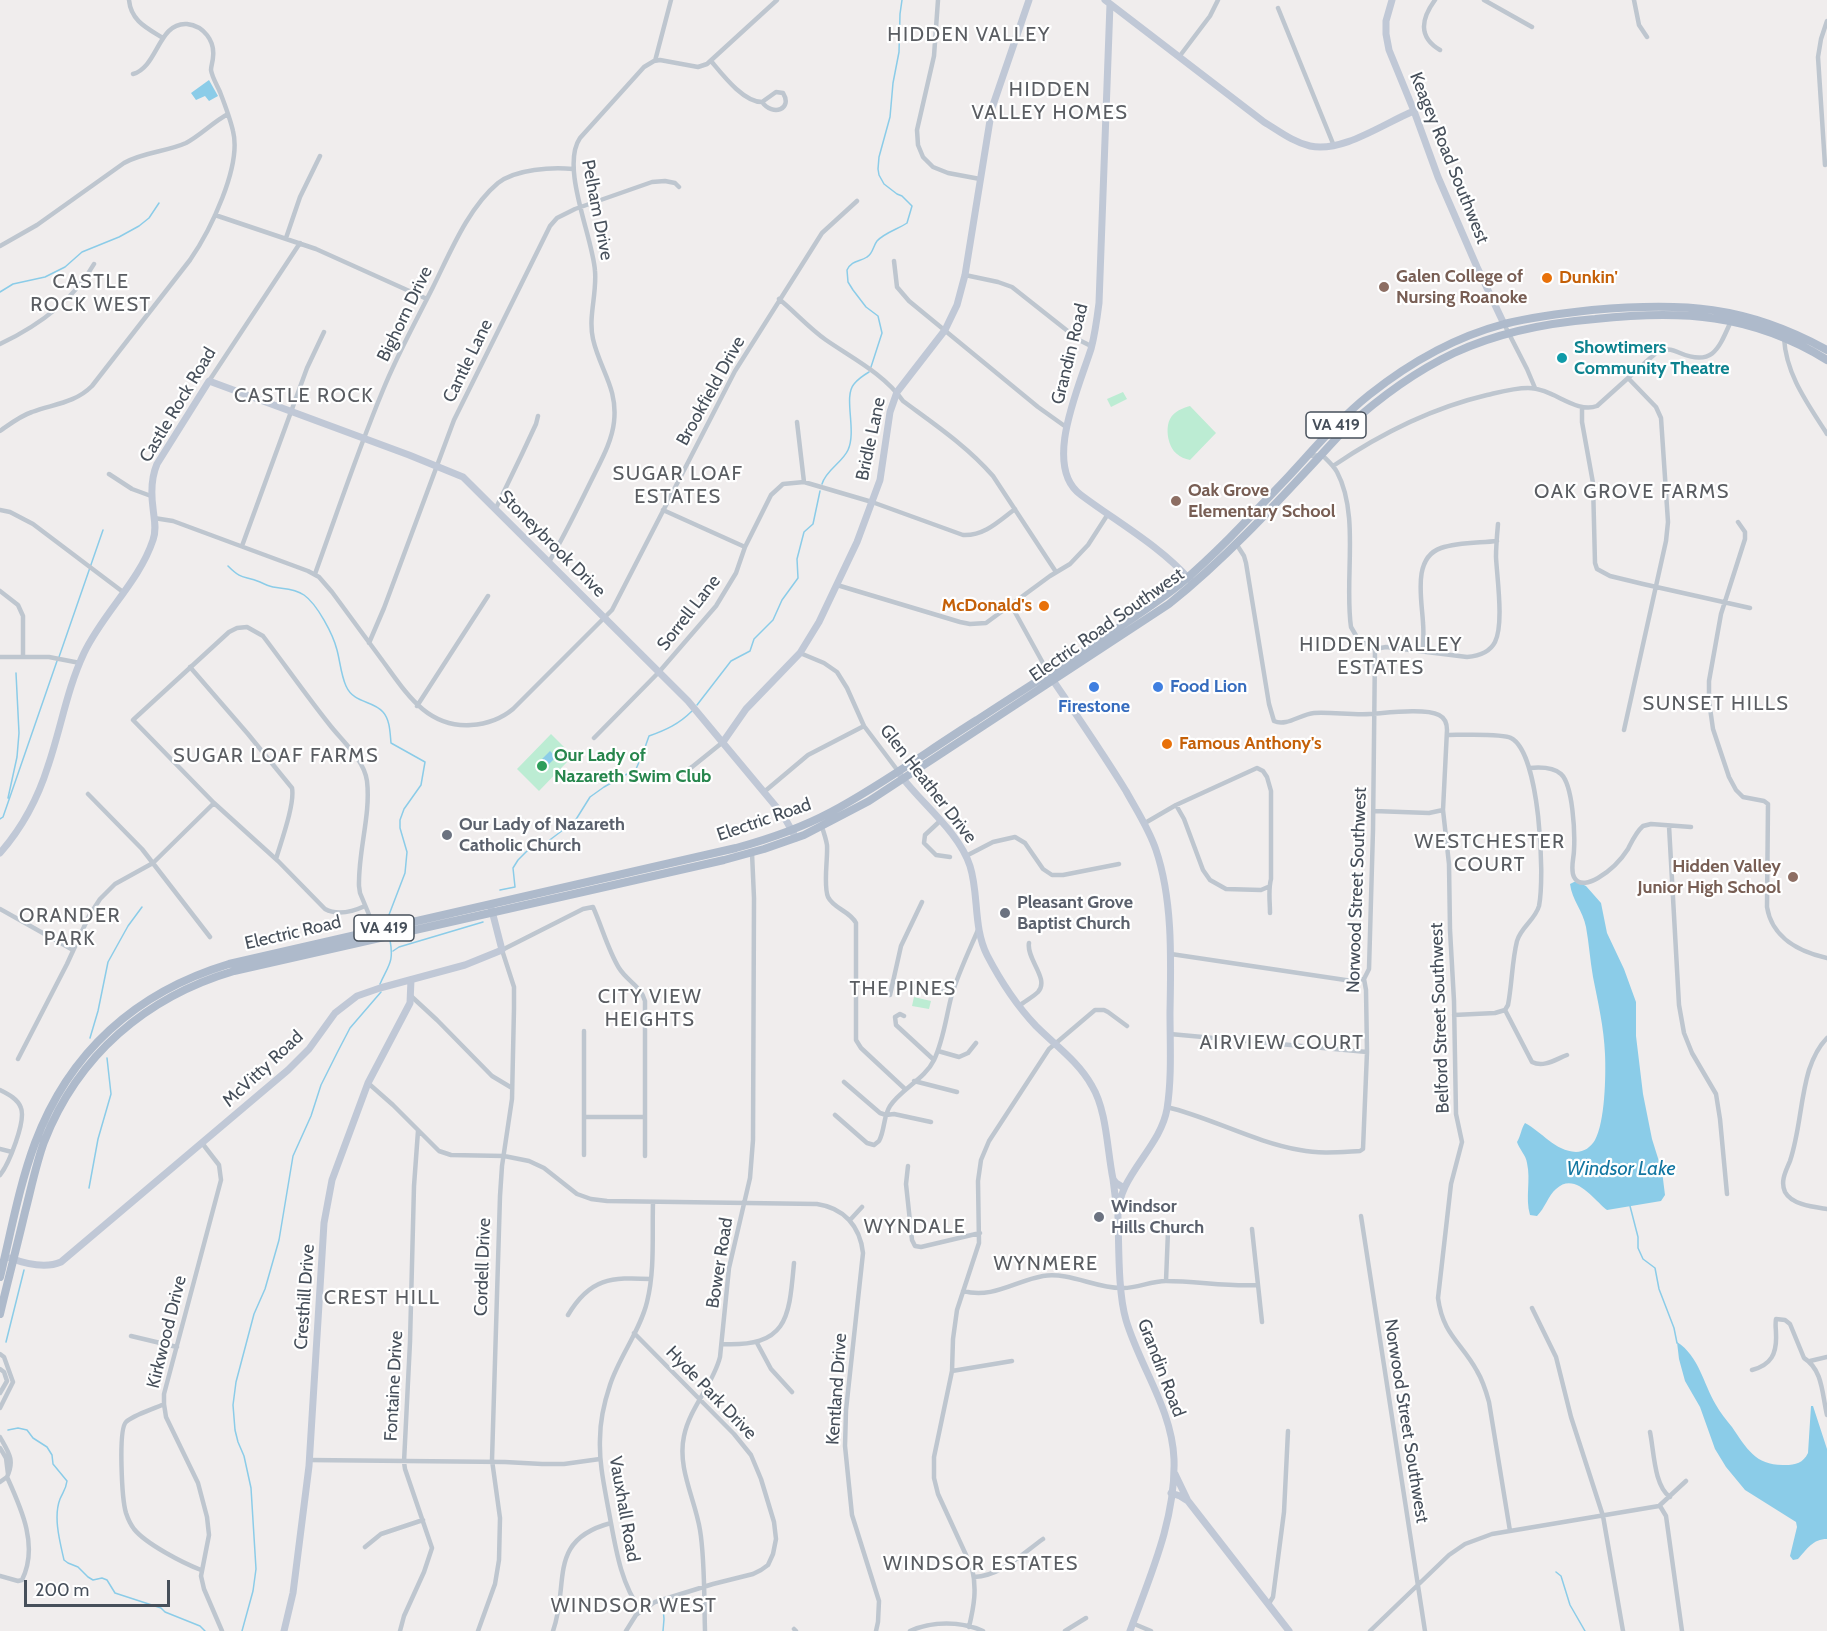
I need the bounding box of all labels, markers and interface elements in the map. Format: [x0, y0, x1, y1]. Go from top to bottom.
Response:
district label: HIDDEN VALLEY [887, 23, 1051, 47]
street label: Keagey Road Southwest [1405, 69, 1493, 247]
district label: HIDDEN VALLEY HOMES [972, 78, 1128, 125]
street label: Pelham Drive [577, 158, 617, 262]
street label: Bighorn Drive [373, 263, 437, 365]
place label: Galen College of Nursing Roanoke [1396, 266, 1527, 308]
place label: Dunkin' [1559, 267, 1618, 289]
district label: CASTLE ROCK WEST [30, 270, 152, 317]
marker: Dunkin' [1540, 271, 1554, 285]
marker: Galen College of Nursing Roanoke [1377, 280, 1391, 294]
street label: Grandin Road [1047, 301, 1093, 407]
street label: Cantle Lane [439, 316, 497, 406]
street label: Brookfield Drive [672, 333, 750, 449]
place label: Showtimers Community Theatre [1574, 337, 1729, 380]
street label: Castle Rock Road [135, 344, 221, 466]
marker: Showtimers Community Theatre [1555, 351, 1569, 365]
district label: CASTLE ROCK [234, 384, 374, 408]
street label: Bridle Lane [852, 395, 890, 483]
road number: VA 419 [1306, 412, 1366, 438]
district label: SUGAR LOAF ESTATES [613, 462, 743, 509]
place label: Oak Grove Elementary School [1188, 480, 1335, 522]
district label: OAK GROVE FARMS [1534, 480, 1730, 504]
street label: Stoneybrook Drive [494, 486, 610, 602]
marker: Oak Grove Elementary School [1169, 494, 1183, 508]
street label: Electric Road Southwest [1026, 563, 1188, 687]
street label: Sorrell Lane [653, 571, 725, 655]
place label: McDonald's [942, 595, 1032, 617]
marker: McDonald's [1037, 599, 1051, 613]
district label: HIDDEN VALLEY ESTATES [1299, 633, 1463, 680]
place label: Food Lion [1170, 676, 1247, 698]
marker: Firestone [1087, 680, 1101, 694]
marker: Food Lion [1151, 680, 1165, 694]
district label: SUNSET HILLS [1642, 692, 1790, 716]
place label: Firestone [1058, 696, 1130, 718]
street label: Glen Heather Drive [875, 720, 981, 848]
place label: Famous Anthony's [1179, 733, 1322, 755]
marker: Famous Anthony's [1160, 737, 1174, 751]
district label: SUGAR LOAF FARMS [173, 744, 379, 768]
place label: Our Lady of Nazareth Swim Club [554, 745, 711, 788]
marker: Our Lady of Nazareth Swim Club [535, 759, 549, 773]
street label: Norwood Street Southwest [1343, 787, 1371, 993]
street label: Electric Road [714, 794, 814, 846]
place label: Our Lady of Nazareth Catholic Church [459, 814, 625, 856]
marker: Our Lady of Nazareth Catholic Church [440, 828, 454, 842]
district label: WESTCHESTER COURT [1414, 830, 1566, 877]
place label: Hidden Valley Junior High School [1638, 856, 1781, 898]
marker: Hidden Valley Junior High School [1786, 870, 1800, 884]
place label: Pleasant Grove Baptist Church [1017, 892, 1133, 934]
district label: ORANDER PARK [19, 904, 121, 951]
marker: Pleasant Grove Baptist Church [998, 906, 1012, 920]
street label: Electric Road [243, 911, 343, 955]
road number: VA 419 [354, 915, 414, 941]
street label: Belford Street Southwest [1426, 922, 1454, 1114]
district label: THE PINES [849, 977, 957, 1001]
district label: CITY VIEW HEIGHTS [598, 985, 702, 1032]
street label: McVitty Road [218, 1026, 308, 1112]
district label: AIRVIEW COURT [1199, 1031, 1365, 1055]
water label: Windsor Lake [1566, 1157, 1676, 1181]
place label: Windsor Hills Church [1111, 1196, 1204, 1238]
marker: Windsor Hills Church [1092, 1210, 1106, 1224]
district label: WYNDALE [864, 1215, 966, 1239]
street label: Bower Road [702, 1216, 738, 1310]
street label: Cordell Drive [470, 1217, 496, 1317]
street label: Cresthill Drive [291, 1244, 319, 1350]
district label: WYNMERE [993, 1252, 1099, 1276]
street label: Kirkwood Drive [143, 1273, 191, 1391]
district label: CREST HILL [324, 1286, 440, 1310]
street label: Grandin Road [1132, 1316, 1190, 1420]
street label: Norwood Street Southwest [1379, 1317, 1433, 1525]
street label: Fontaine Drive [380, 1330, 408, 1442]
street label: Kentland Drive [822, 1332, 852, 1446]
street label: Hyde Park Drive [661, 1342, 761, 1444]
street label: Vauxhall Road [604, 1455, 644, 1563]
district label: WINDSOR ESTATES [883, 1552, 1079, 1576]
scale bar [27, 1568, 172, 1606]
text: 200 m [35, 1579, 89, 1601]
district label: WINDSOR WEST [551, 1594, 717, 1618]

